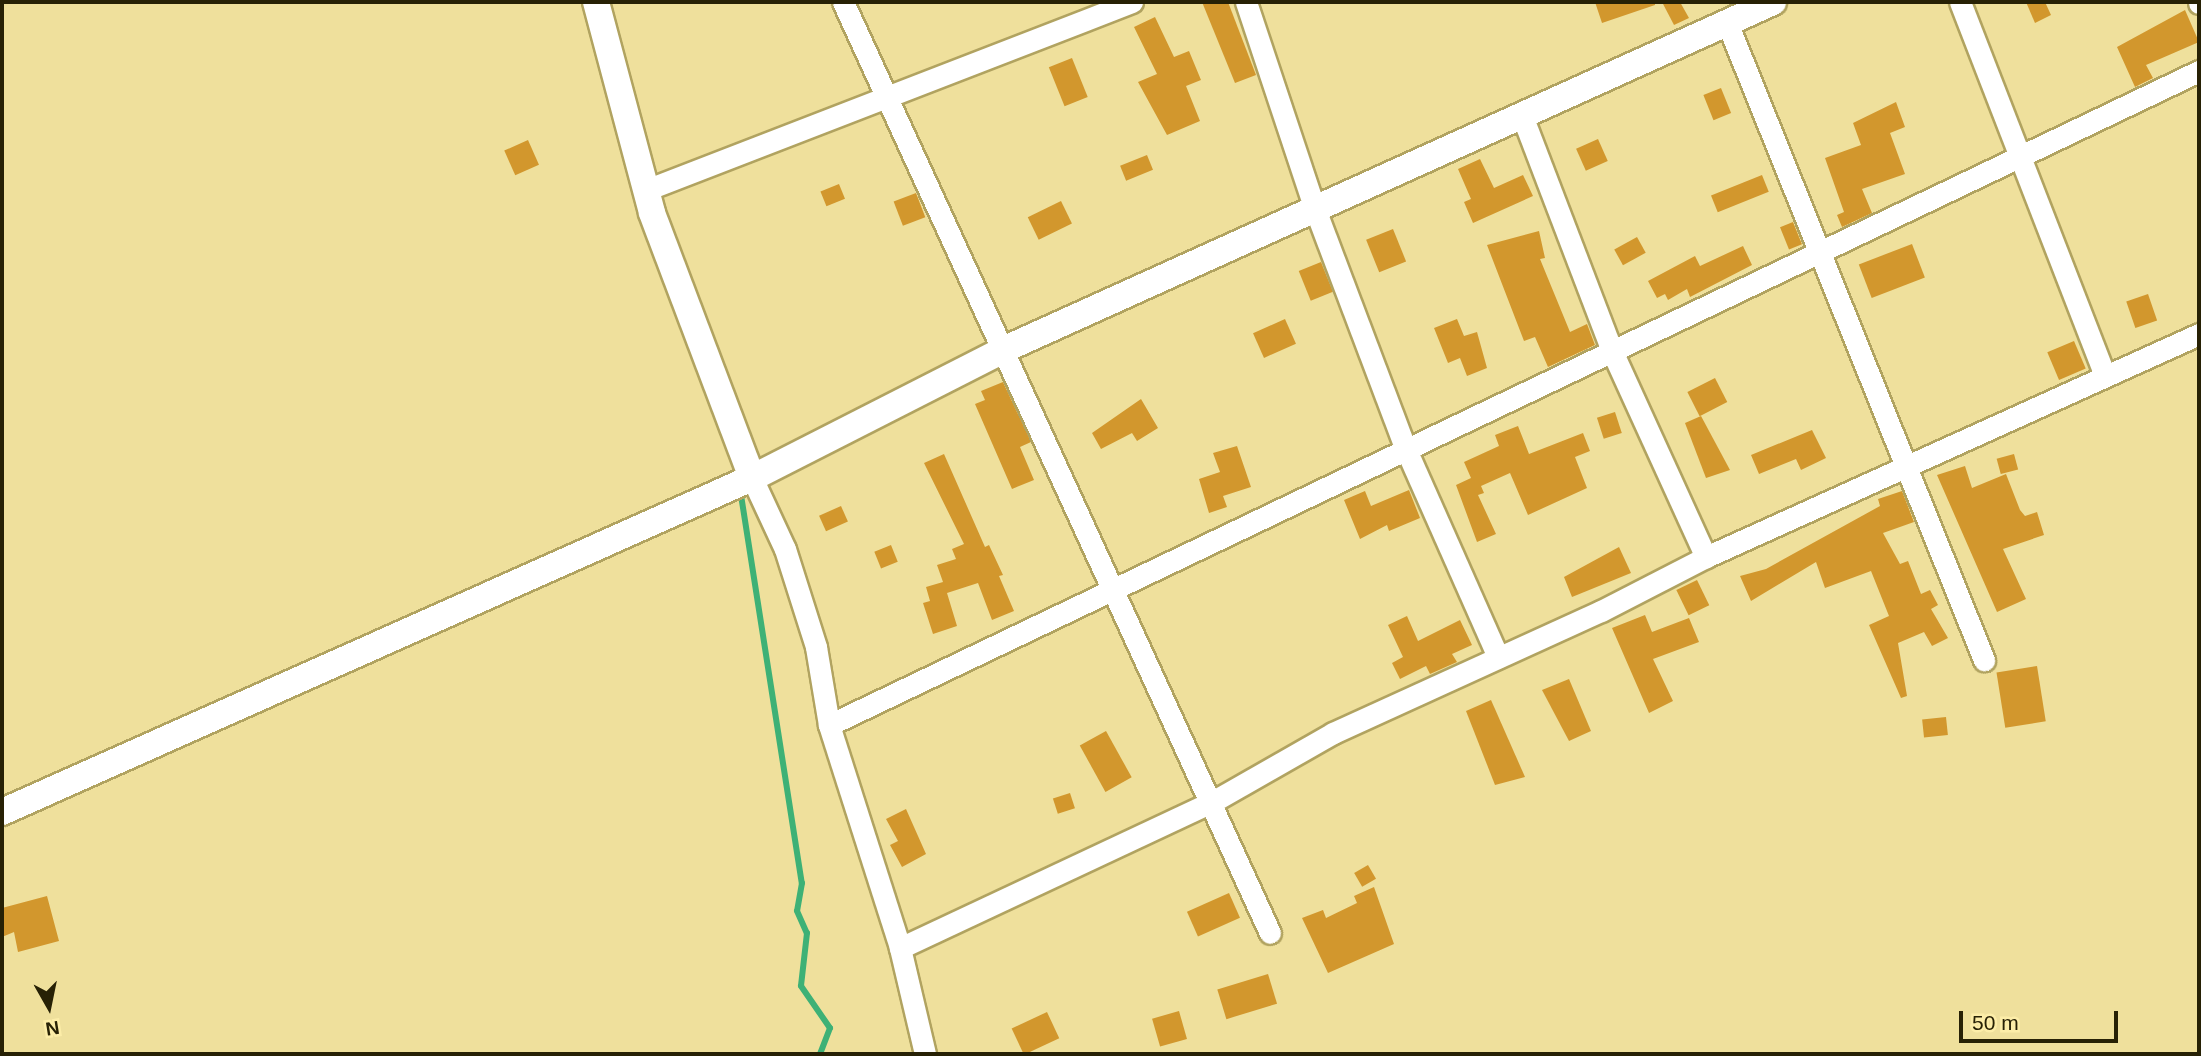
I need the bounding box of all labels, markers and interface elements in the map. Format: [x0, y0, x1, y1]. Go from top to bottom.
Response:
north arrow [14, 972, 84, 1042]
scale bar [1963, 996, 2122, 1040]
text: 50 m [1972, 1011, 2019, 1034]
text: N [44, 1017, 61, 1040]

